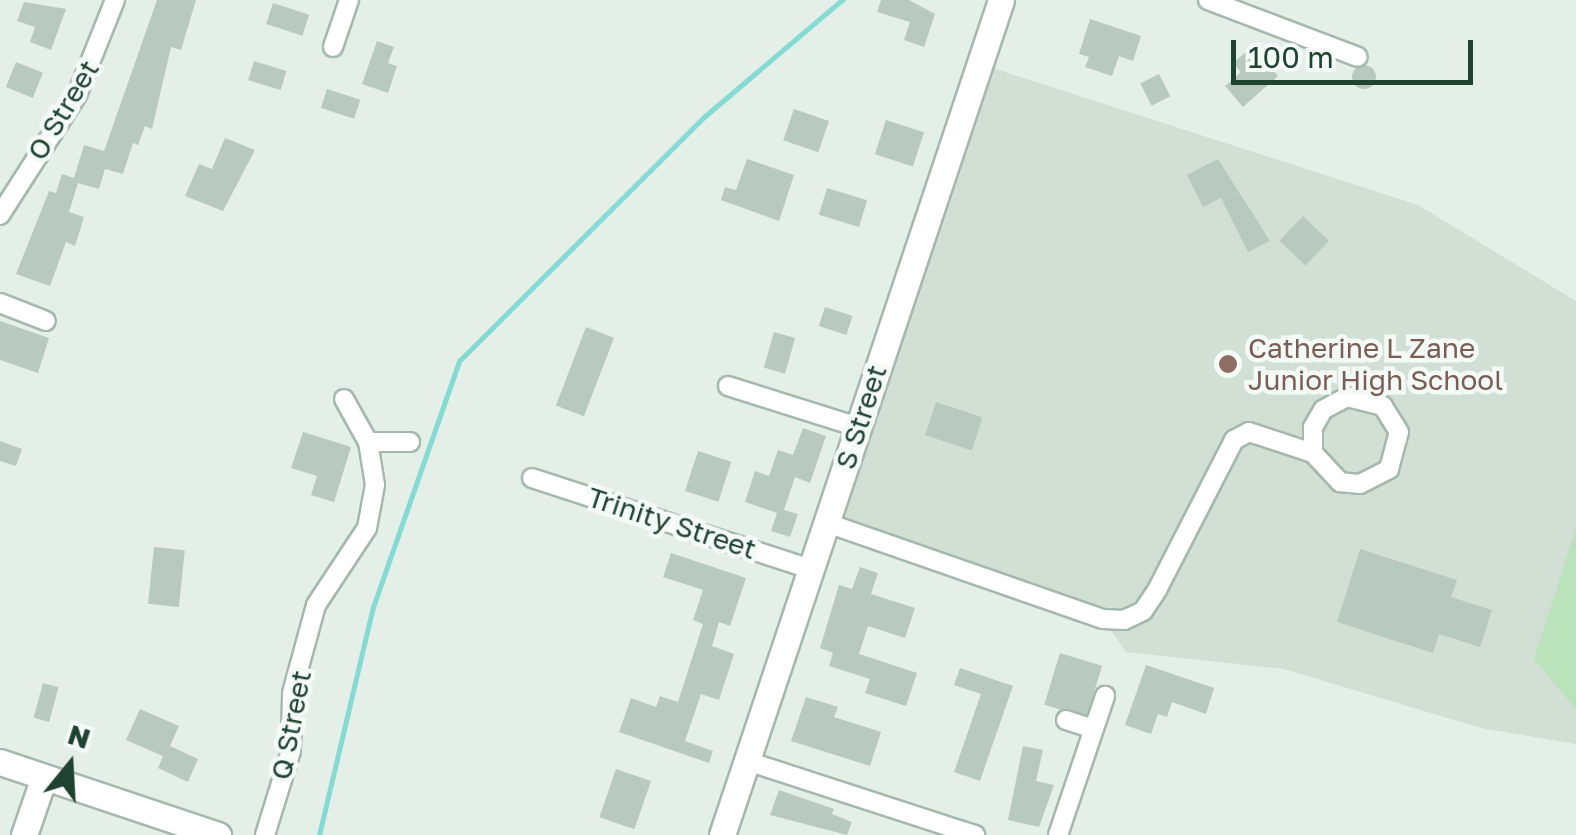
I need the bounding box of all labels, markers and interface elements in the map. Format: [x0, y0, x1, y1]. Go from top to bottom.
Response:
scale bar [1236, 20, 1478, 82]
text: 100 m [1248, 39, 1334, 75]
street label: O Street [20, 54, 106, 166]
place label: Catherine L Zane Junior High School [1248, 331, 1503, 397]
marker: Catherine L Zane Junior High School [1217, 353, 1239, 375]
street label: S Street [828, 361, 894, 473]
street label: Trinity Street [583, 480, 761, 566]
street label: Q Street [264, 668, 318, 782]
north arrow [20, 715, 120, 815]
text: N [64, 717, 95, 755]

